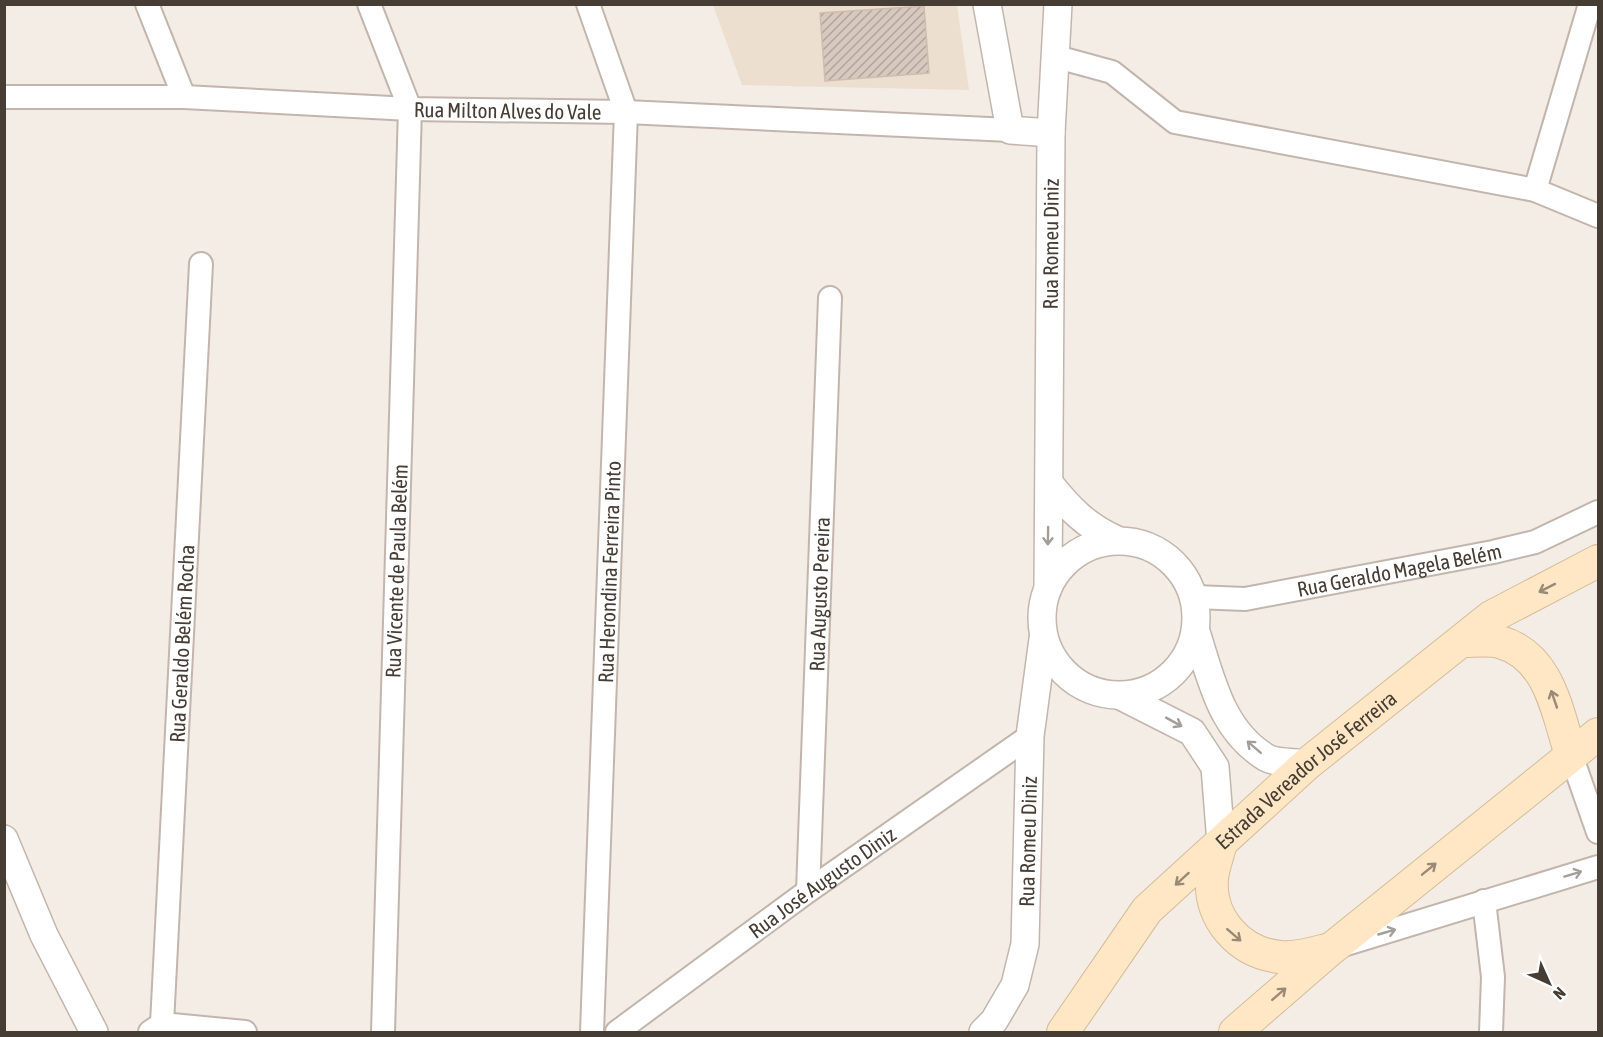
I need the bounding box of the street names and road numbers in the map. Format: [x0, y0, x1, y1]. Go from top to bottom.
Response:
street label: Rua Milton Alves do Vale [414, 97, 602, 124]
street label: Rua Romeu Diniz [1038, 178, 1063, 309]
street label: Rua Herondina Ferreira Pinto [593, 461, 625, 683]
street label: Rua Vicente de Paula Belém [380, 464, 412, 678]
street label: Rua Augusto Pereira [804, 516, 834, 672]
street label: Rua Geraldo Magela Belém [1295, 538, 1504, 601]
street label: Rua Geraldo Belém Rocha [164, 544, 199, 743]
street label: Estrada Vereador José Ferreira [1210, 686, 1401, 854]
street label: Rua Romeu Diniz [1014, 775, 1041, 907]
street label: Rua José Augusto Diniz [744, 821, 900, 943]

